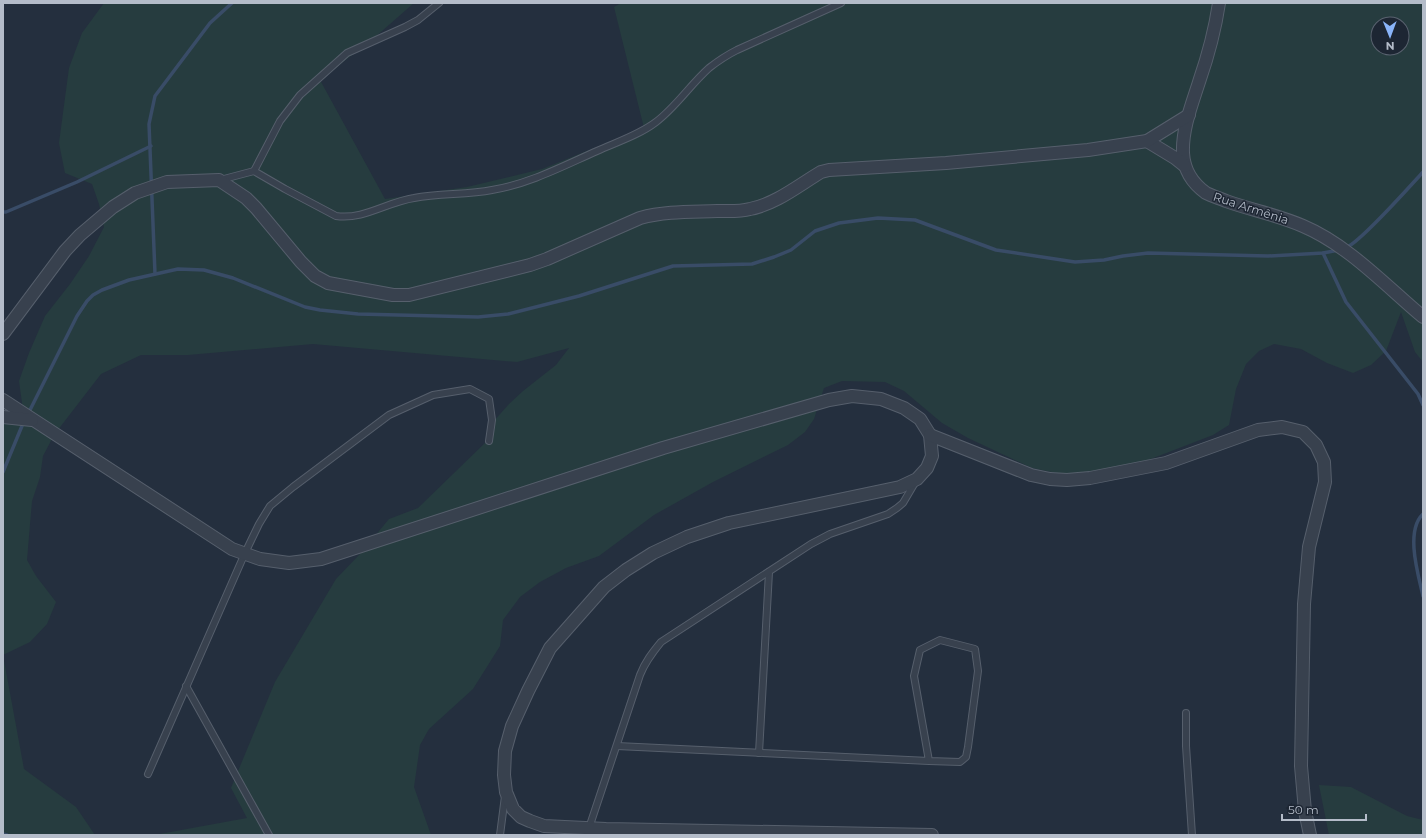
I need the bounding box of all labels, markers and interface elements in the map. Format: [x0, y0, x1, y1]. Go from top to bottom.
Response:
north arrow [1370, 16, 1410, 56]
text: N [1386, 39, 1395, 53]
street label: Rua Armênia [1211, 189, 1291, 227]
scale bar [1282, 796, 1366, 822]
text: 50 m [1288, 802, 1319, 817]

